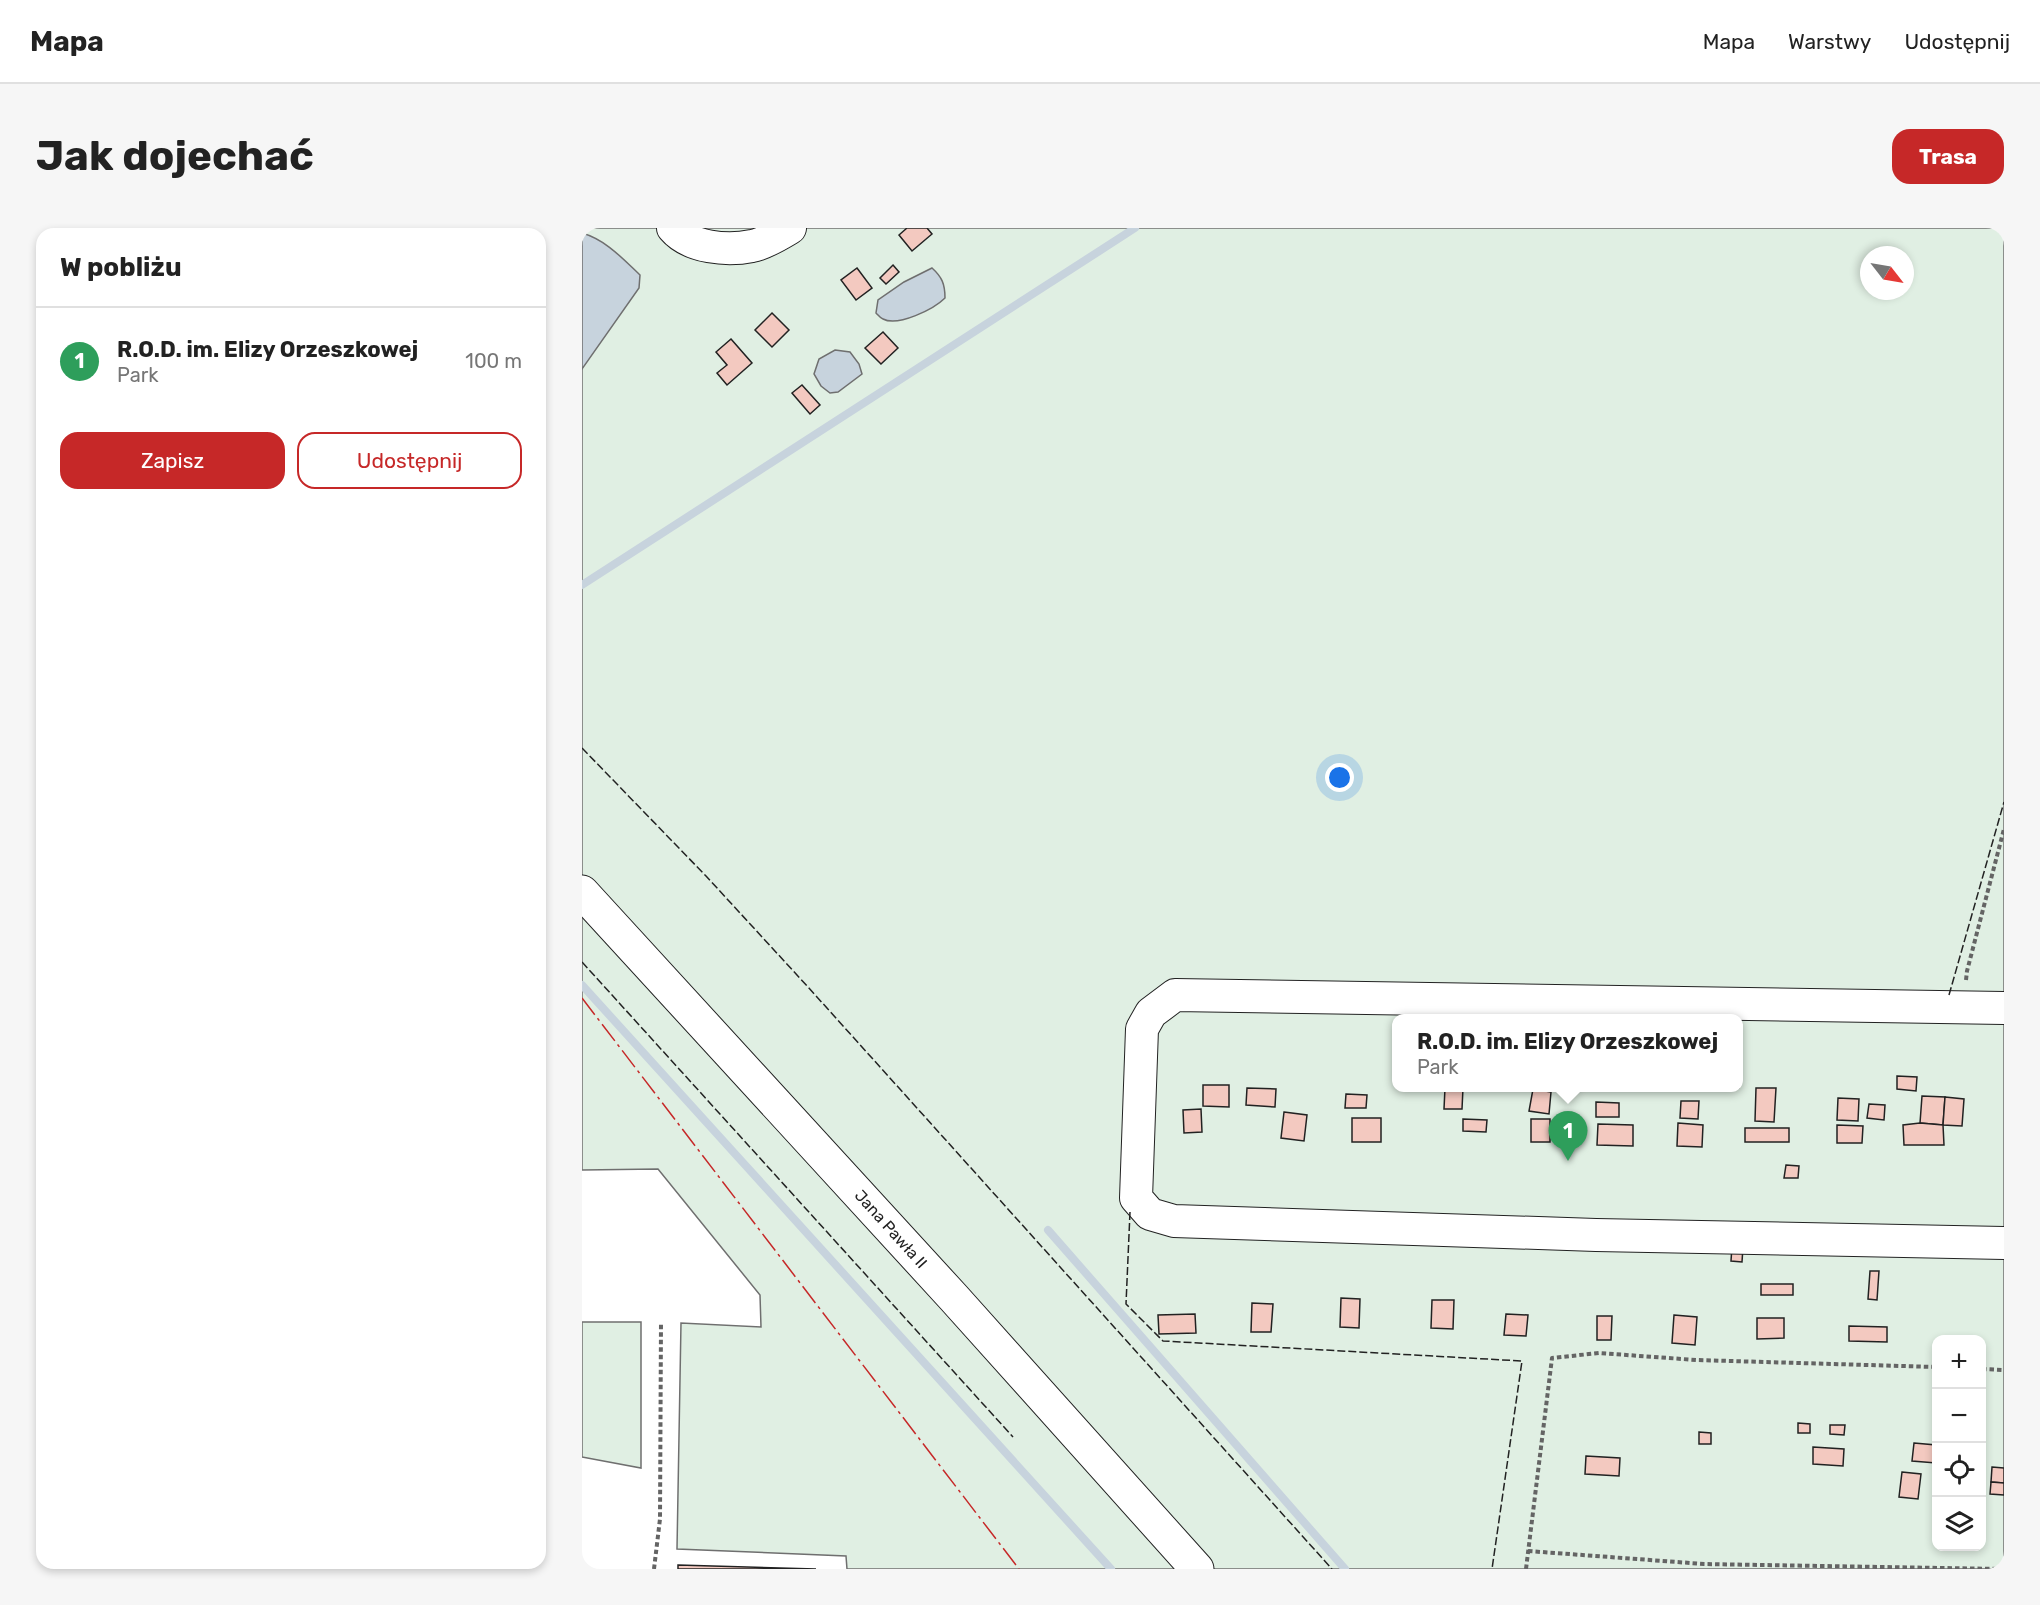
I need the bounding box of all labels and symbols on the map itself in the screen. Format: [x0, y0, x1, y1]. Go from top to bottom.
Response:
north arrow [1860, 246, 1914, 300]
your location [1325, 763, 1354, 792]
pin: 1 [1548, 1112, 1588, 1161]
street label: Jana Pawła II [851, 1186, 931, 1272]

